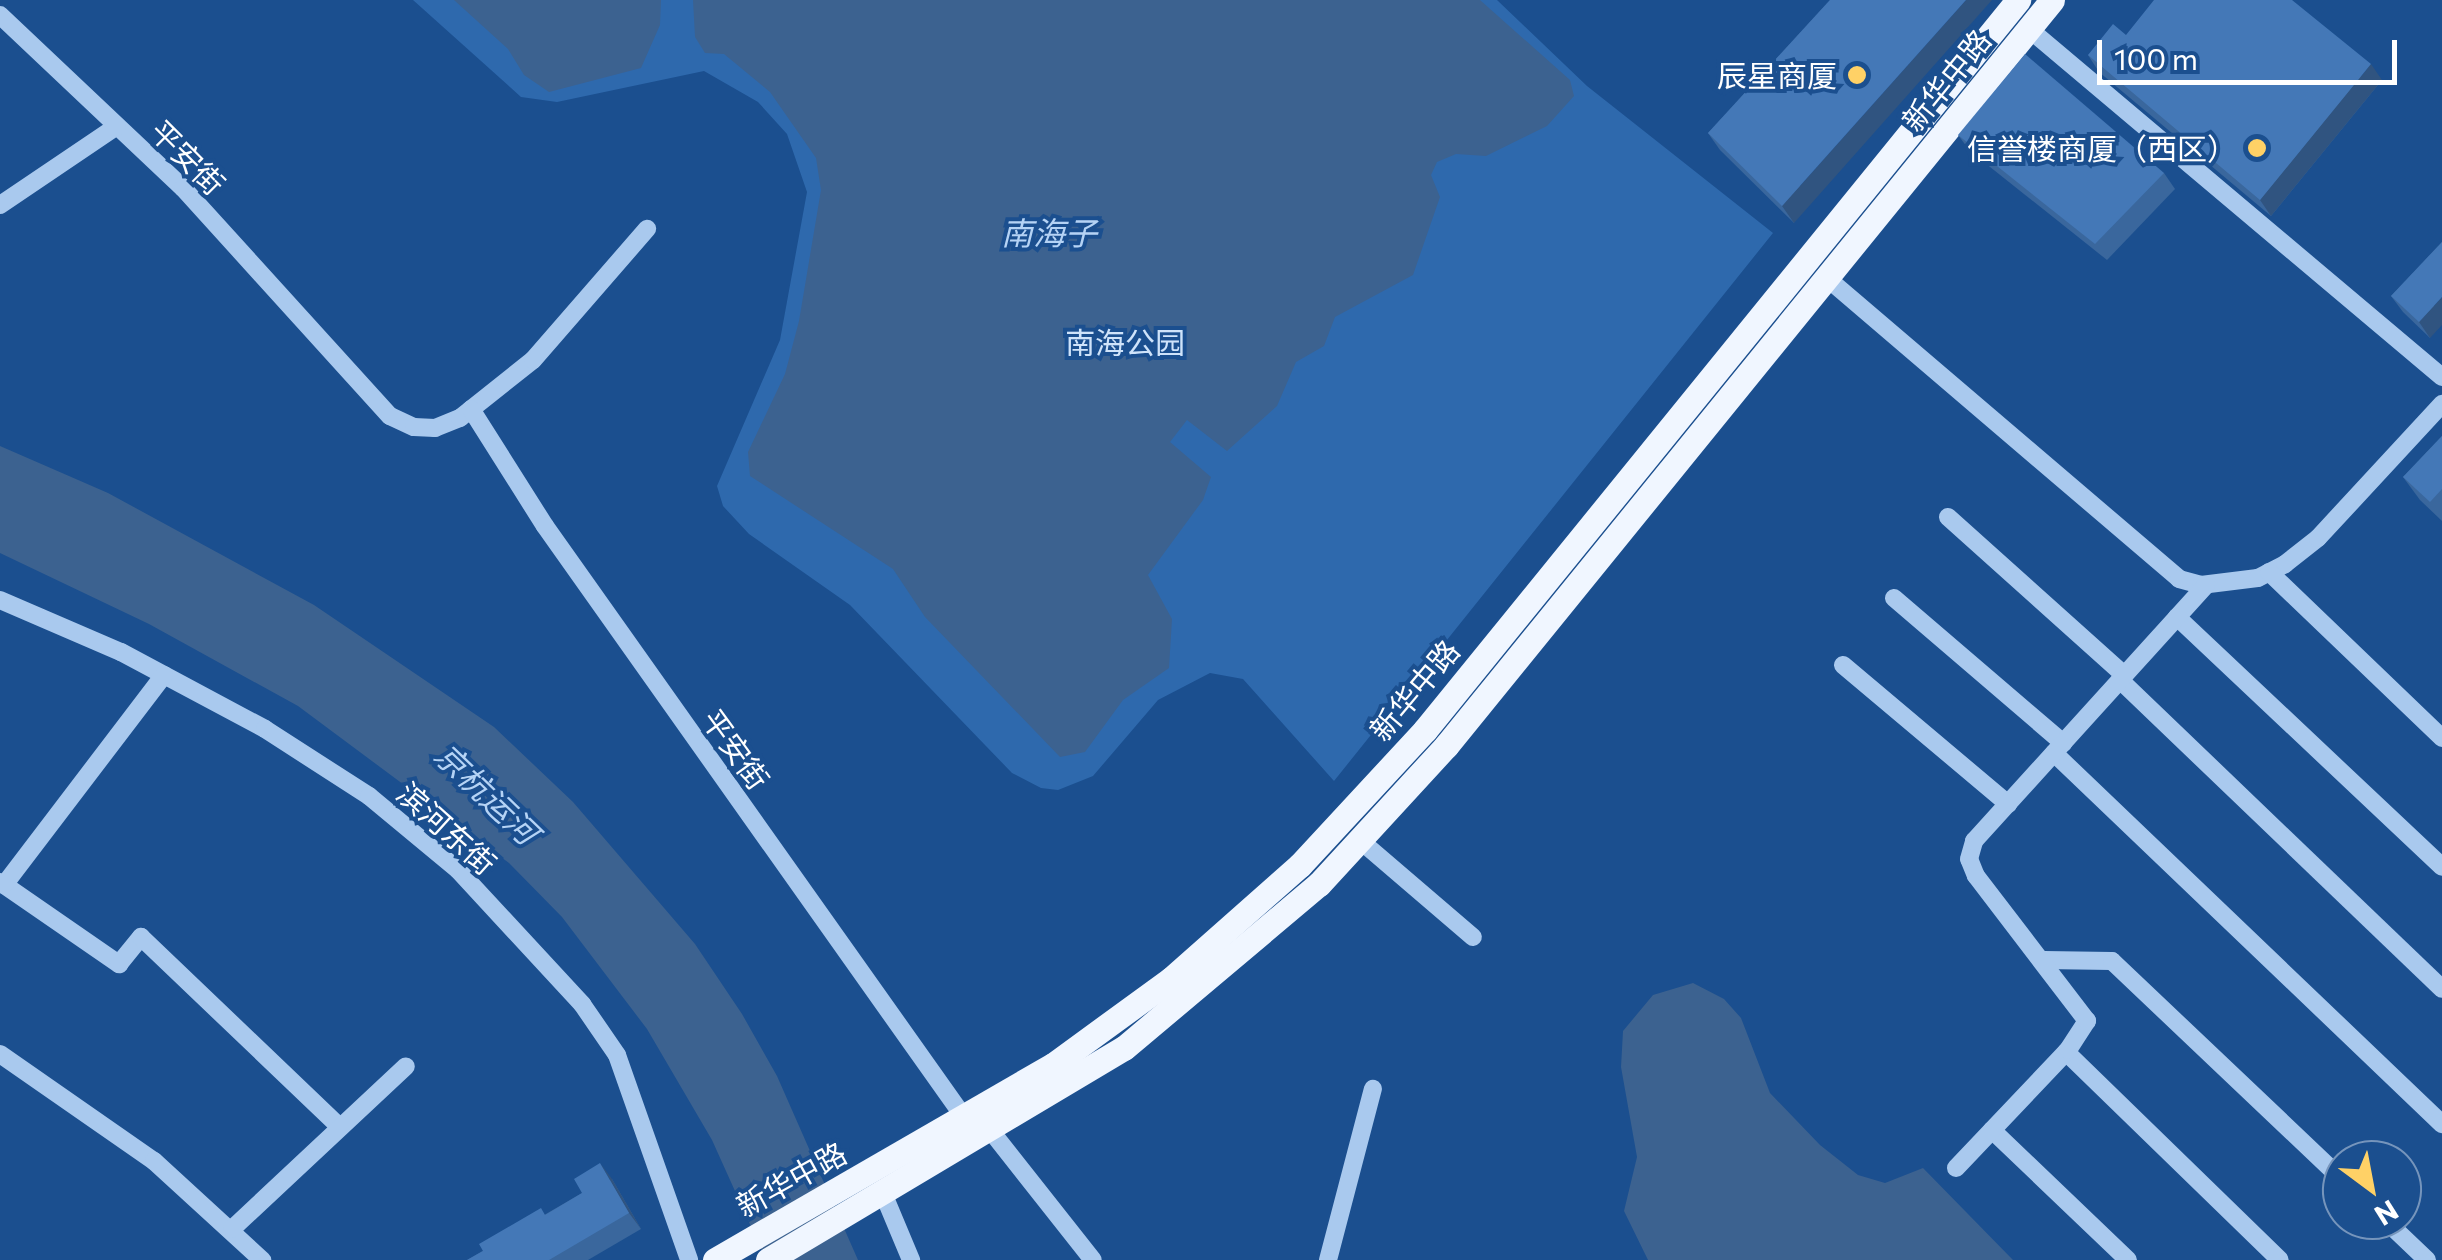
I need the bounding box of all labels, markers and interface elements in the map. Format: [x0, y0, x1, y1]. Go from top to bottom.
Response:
scale bar [2102, 20, 2402, 82]
street label: 新华中路 [1894, 22, 1998, 138]
text: 100 m [2114, 39, 2198, 76]
place label: 辰星商厦 [1717, 57, 1837, 93]
marker: 辰星商厦 [1846, 64, 1868, 86]
street label: 平安街 [143, 112, 233, 202]
place label: 信誉楼商厦（西区） [1967, 130, 2237, 166]
marker: 信誉楼商厦（西区） [2246, 137, 2268, 159]
water label: 南海子 [1001, 213, 1097, 251]
park label: 南海公园 [1065, 324, 1185, 360]
street label: 新华中路 [1362, 632, 1466, 748]
street label: 平安街 [695, 702, 777, 796]
water label: 京杭运河 [428, 735, 546, 851]
street label: 滨河东街 [390, 774, 504, 882]
street label: 新华中路 [730, 1134, 852, 1224]
north arrow [2322, 1140, 2422, 1240]
text: N [2369, 1194, 2405, 1234]

